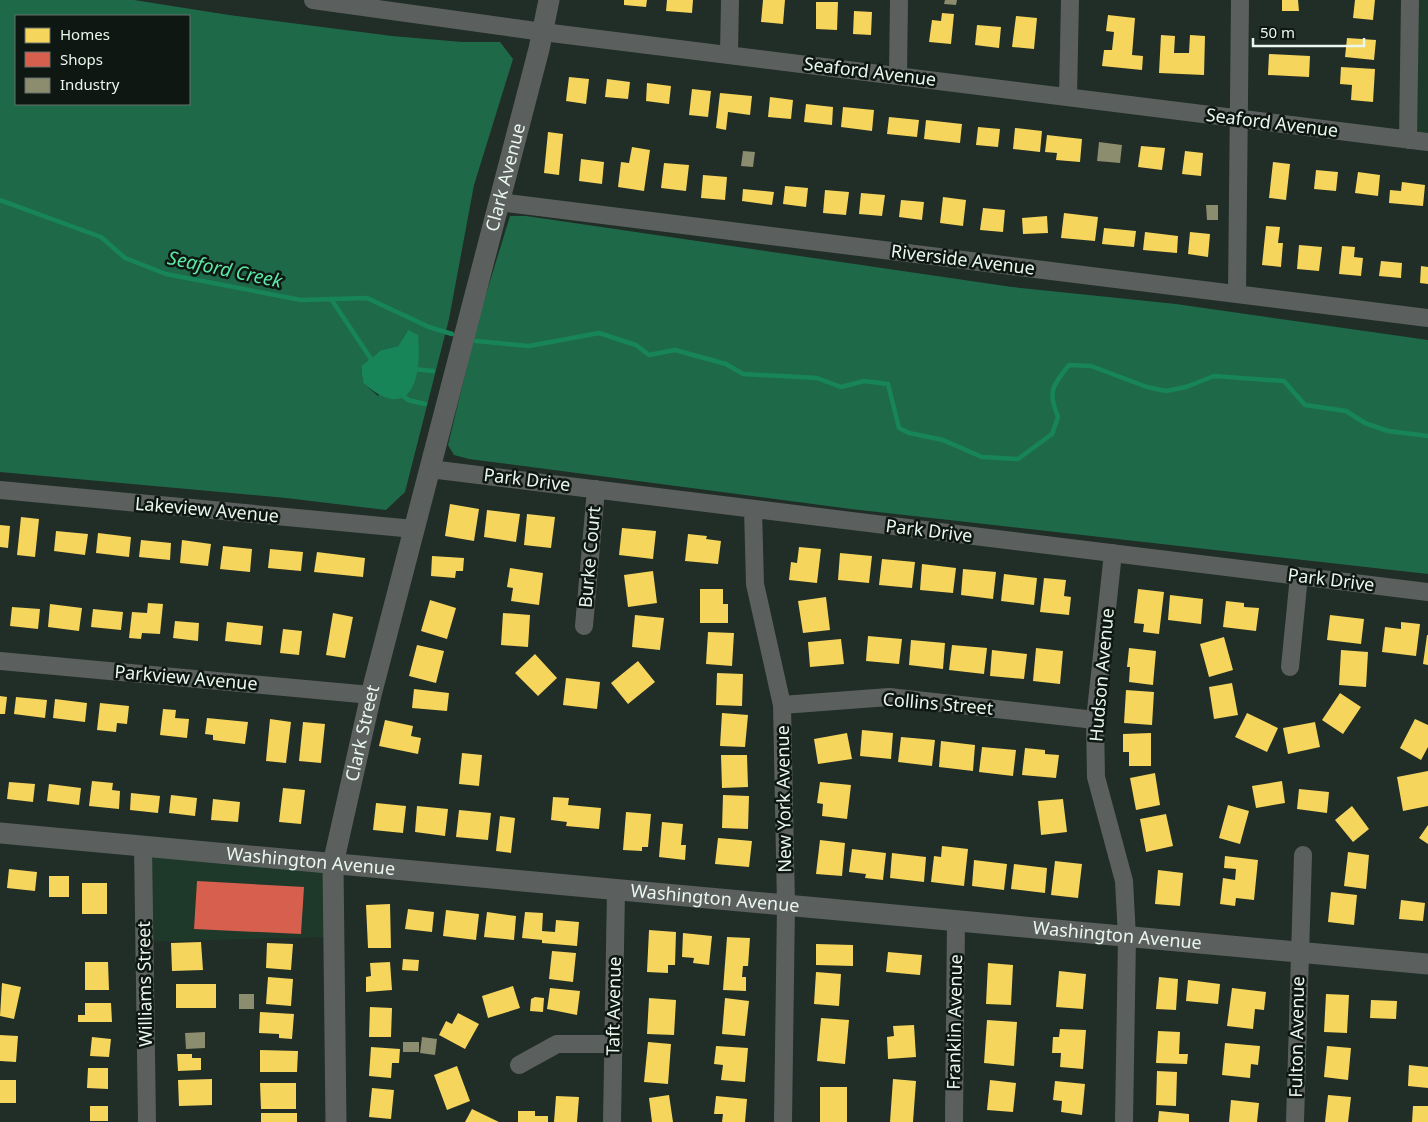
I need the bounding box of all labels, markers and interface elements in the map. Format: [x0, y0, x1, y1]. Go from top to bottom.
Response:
legend [15, 15, 190, 105]
scale bar [1253, 15, 1364, 47]
text: 50 m [1260, 22, 1295, 42]
text: Homes [60, 24, 110, 44]
text: Shops [60, 49, 103, 69]
street label: Seaford Avenue [803, 51, 938, 91]
text: Industry [60, 74, 120, 94]
street label: Seaford Avenue [1205, 102, 1340, 142]
street label: Clark Avenue [479, 120, 530, 234]
street label: Riverside Avenue [890, 238, 1037, 280]
water label: Seaford Creek [165, 244, 285, 294]
street label: Park Drive [482, 462, 572, 496]
street label: Lakeview Avenue [134, 491, 280, 527]
street label: Burke Court [573, 505, 605, 609]
street label: Park Drive [884, 513, 974, 547]
street label: Park Drive [1286, 562, 1376, 596]
street label: Hudson Avenue [1083, 607, 1119, 743]
street label: Parkview Avenue [113, 659, 259, 695]
street label: Clark Street [339, 682, 384, 784]
street label: Collins Street [882, 686, 995, 720]
street label: New York Avenue [770, 725, 796, 873]
street label: Washington Avenue [225, 841, 396, 880]
street label: Washington Avenue [630, 878, 801, 917]
street label: Washington Avenue [1032, 915, 1203, 954]
street label: Williams Street [131, 920, 157, 1047]
street label: Franklin Avenue [941, 954, 967, 1090]
street label: Taft Avenue [600, 956, 626, 1056]
street label: Fulton Avenue [1283, 976, 1309, 1098]

